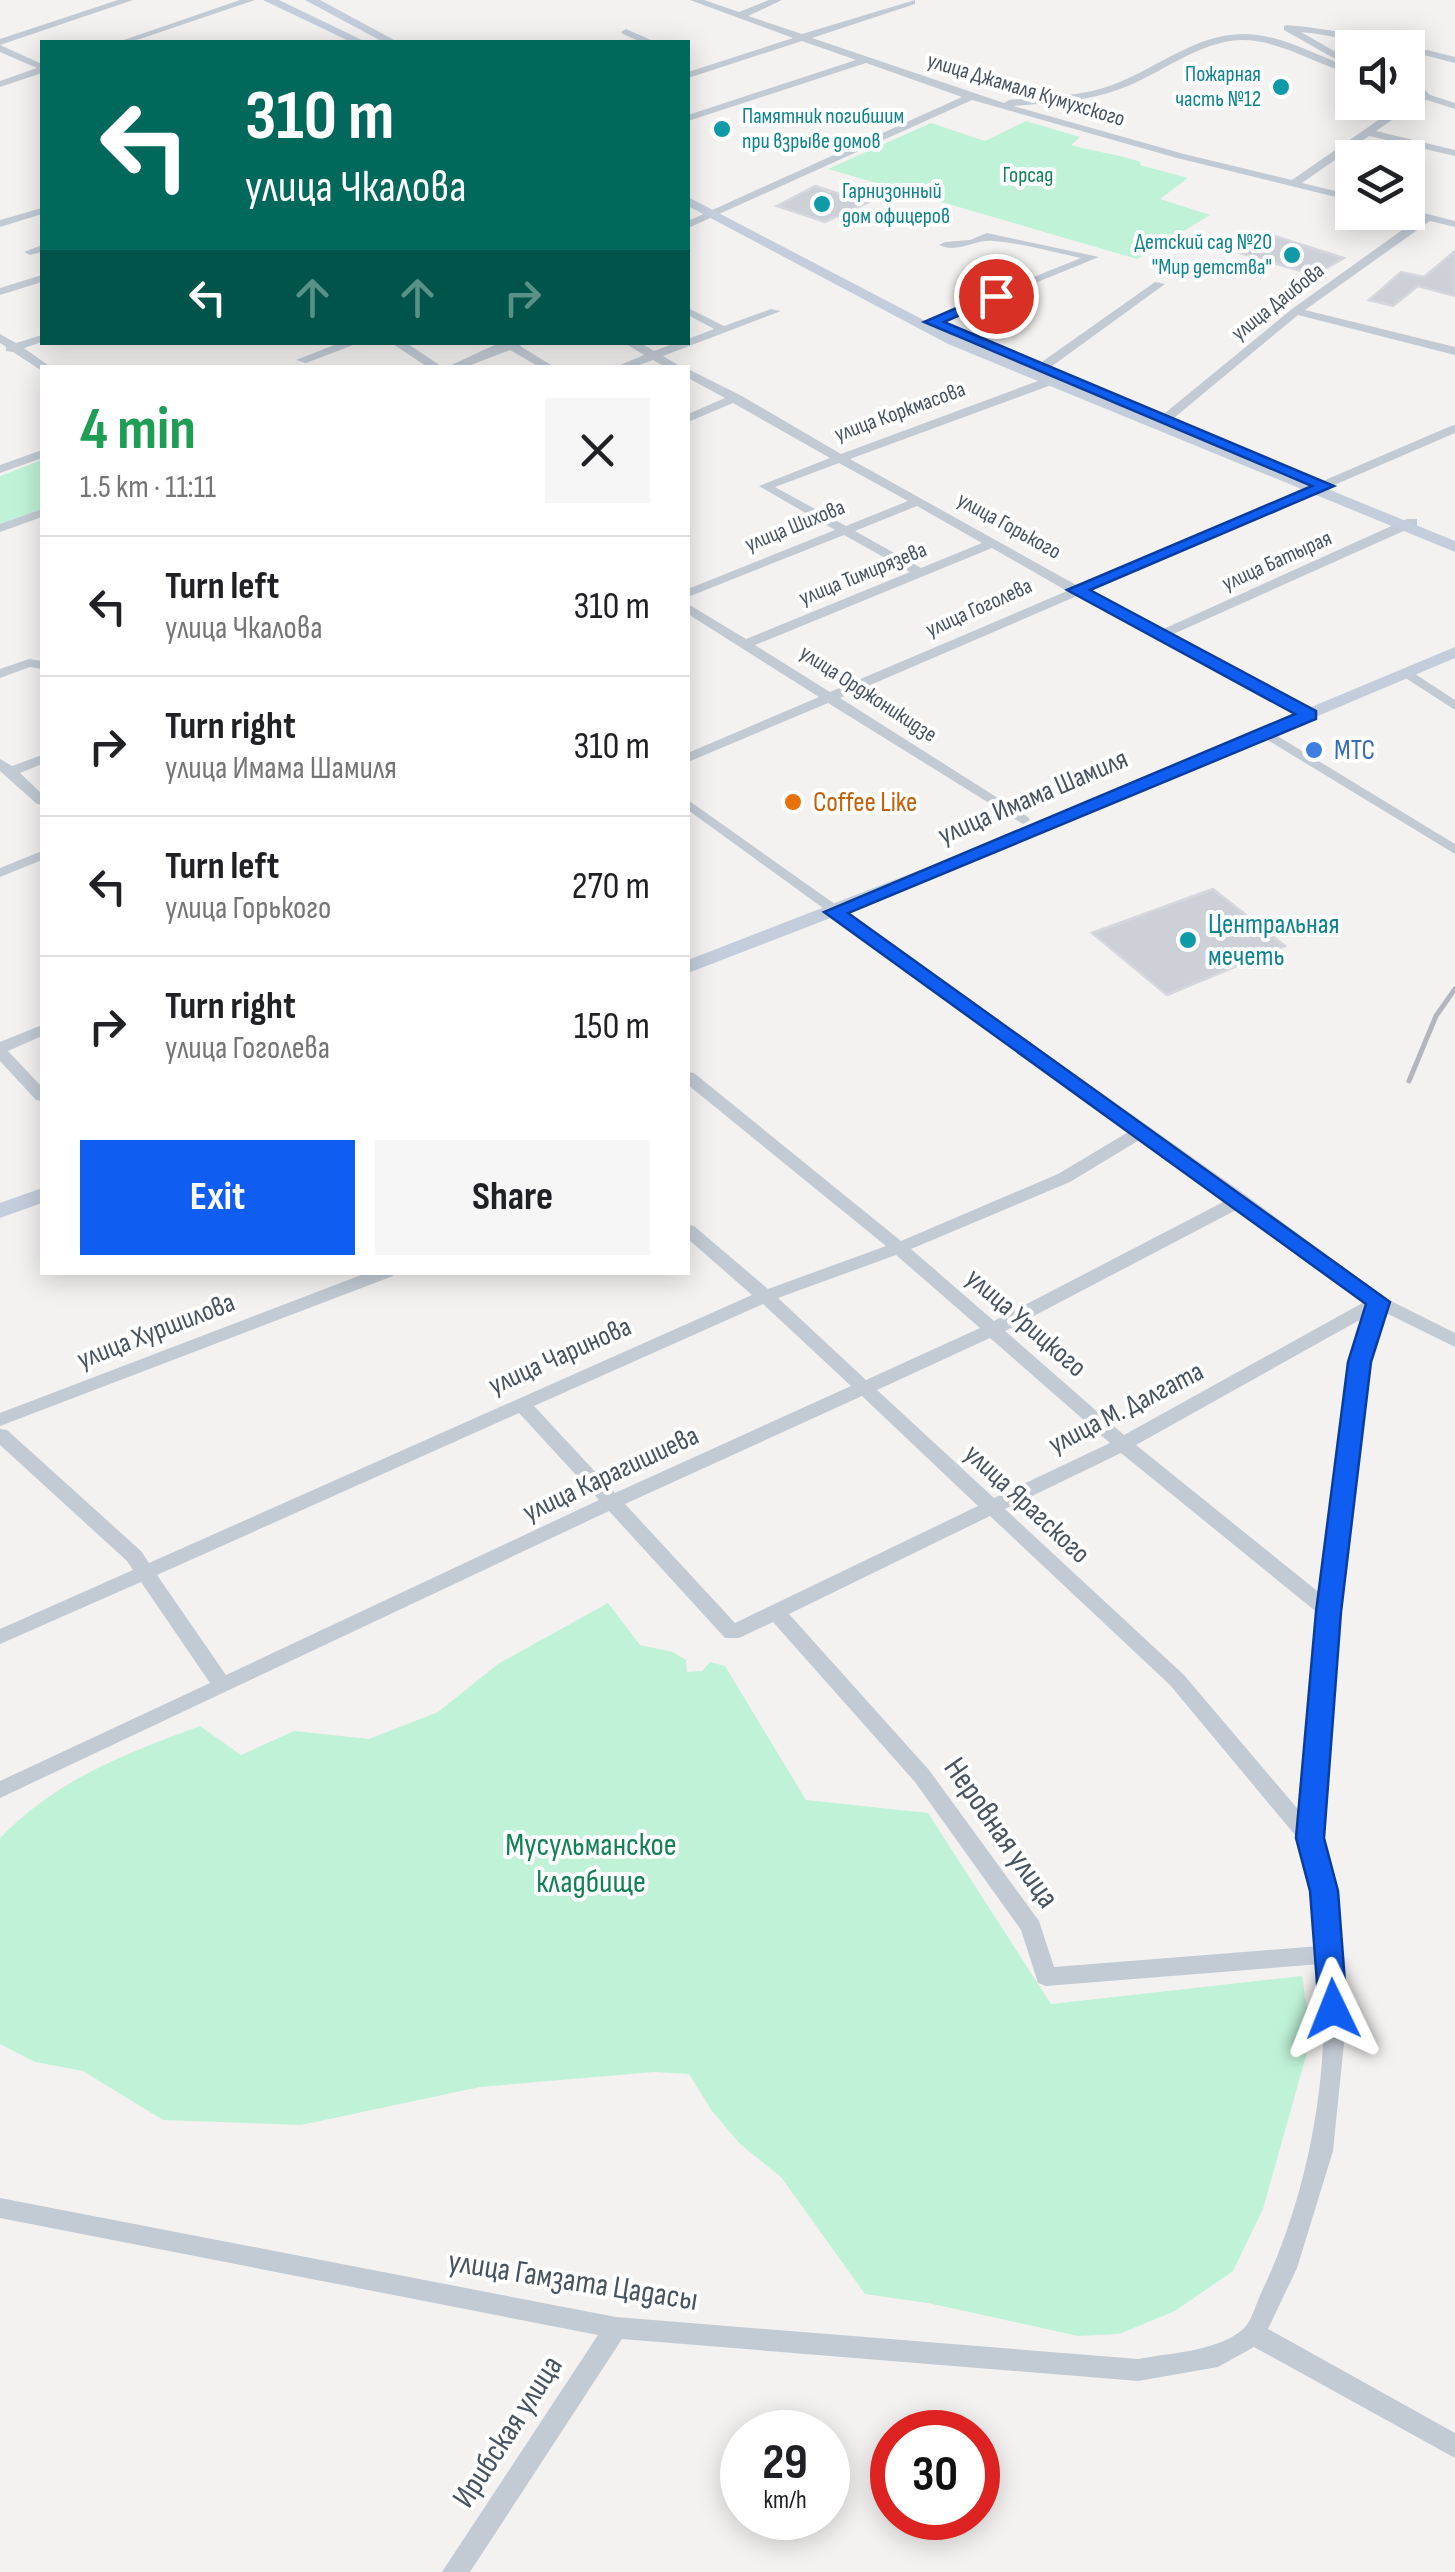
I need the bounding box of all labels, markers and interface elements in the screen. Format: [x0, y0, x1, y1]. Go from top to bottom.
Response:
map controls [1335, 30, 1425, 230]
button: sound [1335, 30, 1425, 120]
street label: улица Джамаля Кумухского [924, 47, 1128, 133]
place label: Пожарная часть №12 [1175, 61, 1261, 113]
text: 310 m [245, 75, 394, 159]
marker: Пожарная часть №12 [1270, 76, 1292, 98]
icon: left [80, 80, 210, 210]
place label: Памятник погибшим при взрыве домов [742, 103, 904, 155]
marker: Памятник погибшим при взрыве домов [711, 118, 733, 140]
button: layers [1335, 140, 1425, 230]
text: улица Чкалова [245, 160, 467, 215]
park label: Горсад [1003, 162, 1053, 189]
place label: Гарнизонный дом офицеров [842, 178, 950, 230]
marker: Гарнизонный дом офицеров [811, 193, 833, 215]
place label: Детский сад №20 "Мир детства" [1134, 229, 1272, 281]
marker: Детский сад №20 "Мир детства" [1281, 244, 1303, 266]
pin [954, 254, 1039, 339]
street label: улица Даибова [1226, 257, 1330, 347]
icon: arrive [969, 269, 1024, 324]
icon: left [180, 270, 235, 325]
icon: ahead [285, 270, 340, 325]
icon: ahead [390, 270, 445, 325]
icon: right [495, 270, 550, 325]
street label: улица Коркмасова [831, 376, 969, 448]
text: 4 min [80, 394, 196, 466]
button: close [545, 398, 650, 503]
text: 1.5 km · 11:11 [80, 468, 216, 507]
street label: улица Горького [952, 486, 1066, 566]
street label: улица Шихова [741, 494, 849, 558]
street label: улица Батырая [1218, 525, 1336, 597]
street label: улица Тимирязева [795, 536, 931, 612]
text: Turn left [165, 564, 279, 609]
street label: улица Гоголева [922, 573, 1036, 643]
icon: left [80, 579, 135, 634]
text: 310 m [573, 584, 650, 629]
text: улица Чкалова [165, 609, 323, 648]
street label: улица Орджоникидзе [794, 640, 942, 748]
text: Turn right [165, 704, 296, 749]
icon: right [80, 719, 135, 774]
text: 310 m [573, 724, 650, 769]
place label: МТС [1334, 734, 1375, 767]
marker: МТС [1303, 739, 1325, 761]
street label: улица Имама Шамиля [933, 742, 1133, 852]
text: улица Имама Шамиля [165, 749, 397, 788]
place label: Coffee Like [813, 786, 917, 819]
marker: Coffee Like [782, 791, 804, 813]
text: Turn left [165, 844, 279, 889]
icon: left [80, 859, 135, 914]
text: 270 m [572, 864, 650, 909]
text: улица Горького [165, 889, 331, 928]
place label: Центральная мечеть [1208, 908, 1340, 973]
marker: Центральная мечеть [1177, 929, 1199, 951]
text: Turn right [165, 984, 296, 1029]
icon: right [80, 999, 135, 1054]
text: 150 m [574, 1004, 650, 1049]
text: улица Гоголева [165, 1029, 330, 1068]
button: Exit [80, 1140, 355, 1255]
button: Share [375, 1140, 650, 1255]
street label: улица Урицкого [959, 1262, 1093, 1384]
street label: улица Хуршилова [72, 1286, 240, 1376]
street label: улица Чаринова [484, 1310, 636, 1402]
street label: улица М. Далгата [1043, 1355, 1209, 1461]
street label: улица Карагишиева [518, 1419, 704, 1529]
street label: улица Ярагского [957, 1437, 1097, 1571]
street label: Неровная улица [935, 1750, 1067, 1916]
park label: Мусульманское кладбище [505, 1826, 677, 1902]
position arrow [1281, 1957, 1385, 2061]
street label: улица Гамзата Цадасы [446, 2242, 700, 2320]
street label: Ирибская улица [444, 2349, 572, 2515]
speed limit sign: 30 [870, 2410, 1000, 2540]
text: 29 [762, 2433, 808, 2493]
text: km/h [763, 2485, 807, 2516]

